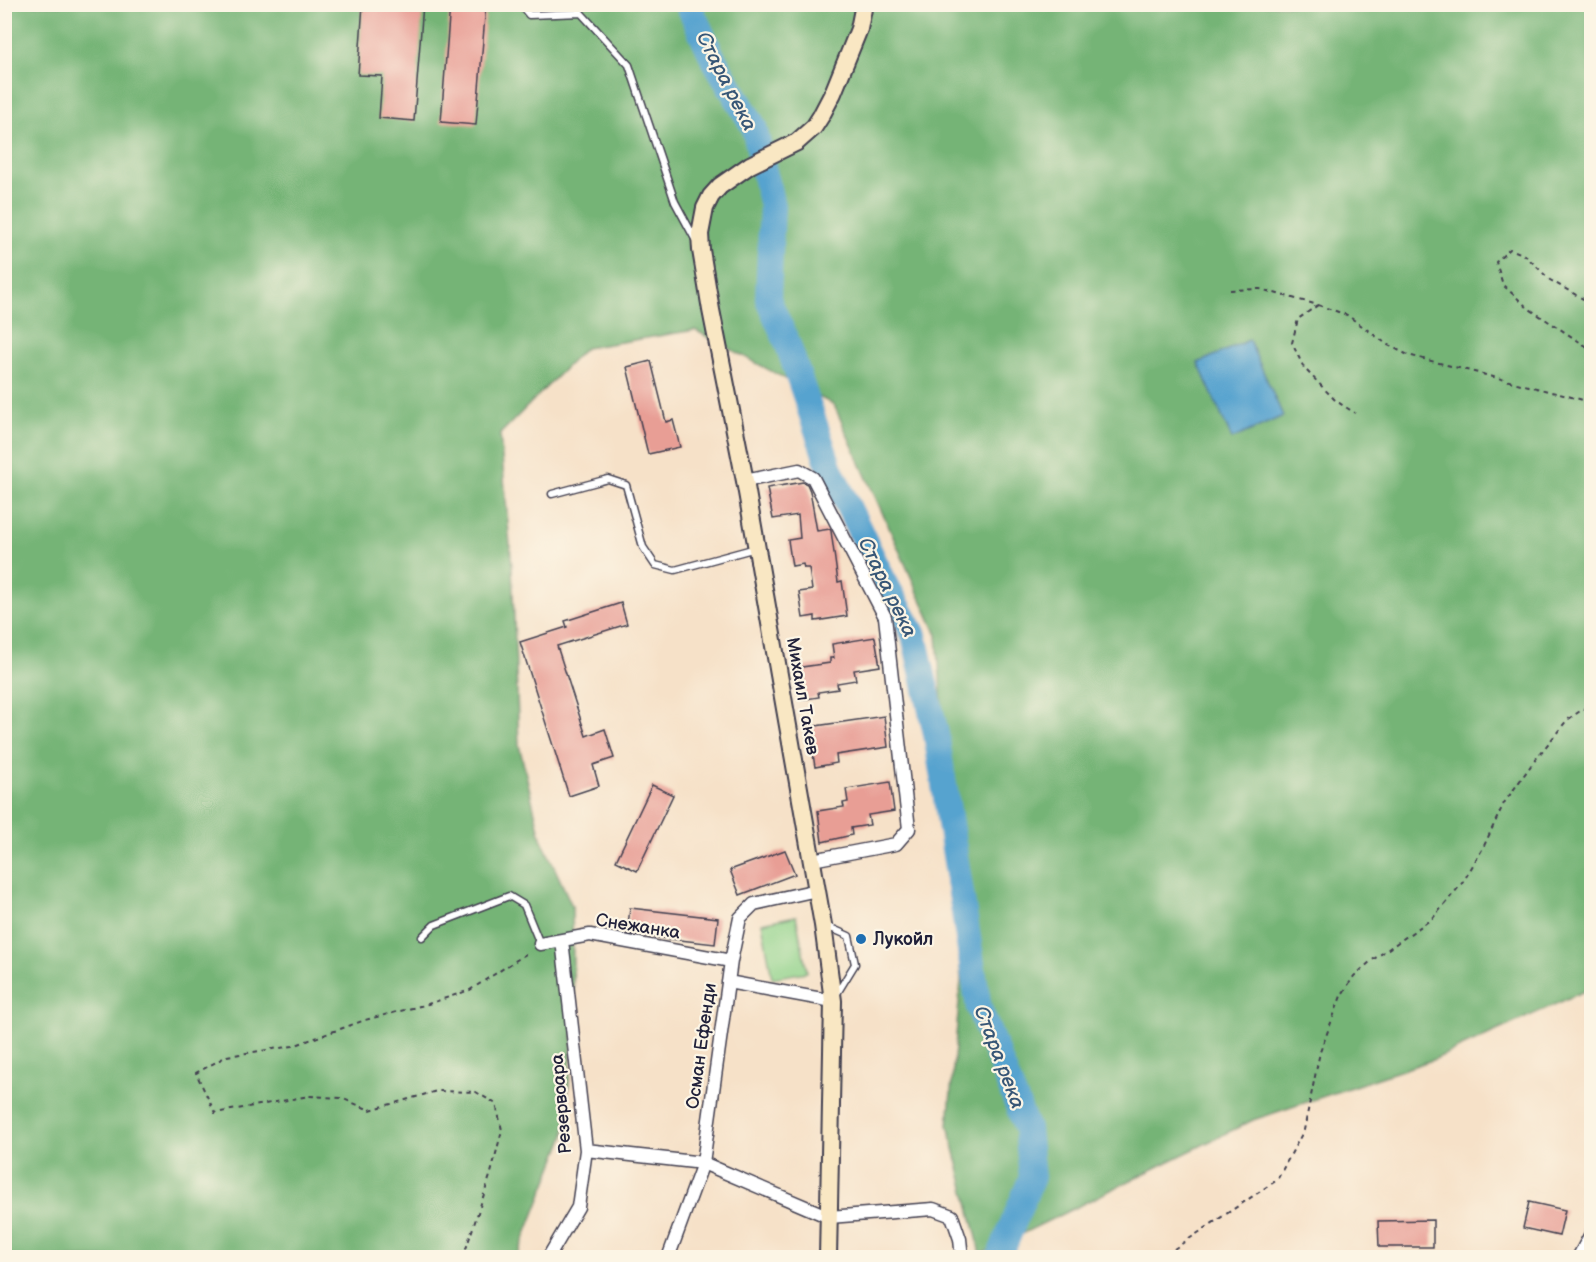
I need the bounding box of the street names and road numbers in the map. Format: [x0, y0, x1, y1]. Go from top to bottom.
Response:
street label: Михаил Такев [782, 636, 823, 757]
street label: Снежанка [594, 909, 682, 944]
street label: Осман Ефенди [682, 982, 721, 1111]
street label: Резервоара [547, 1053, 576, 1155]

